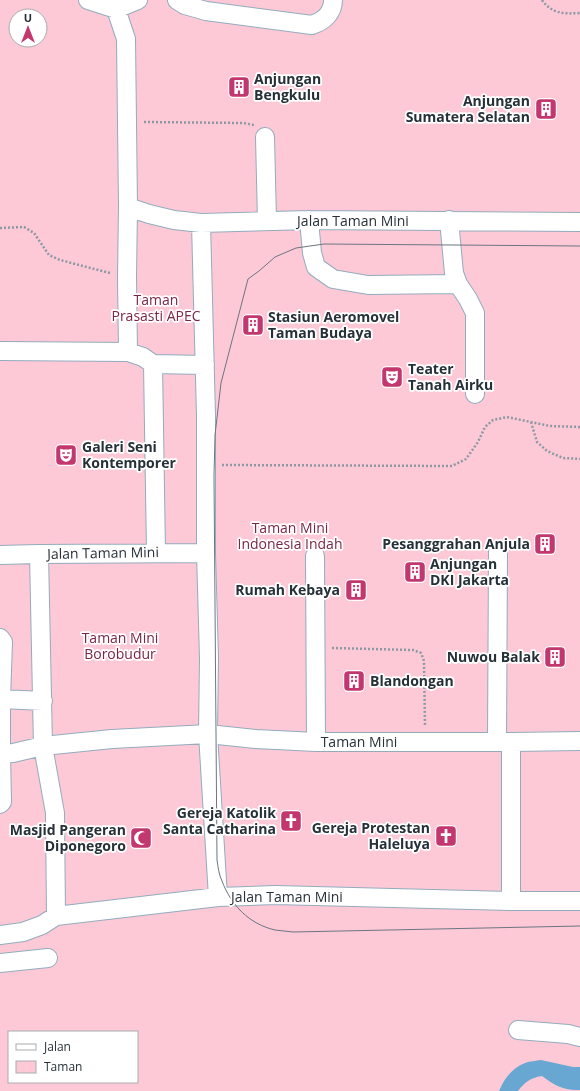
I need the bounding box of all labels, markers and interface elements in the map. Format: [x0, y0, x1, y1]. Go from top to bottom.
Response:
north arrow [8, 8, 48, 48]
text: U [24, 10, 32, 25]
place label: Anjungan Bengkulu [254, 69, 321, 104]
building icon: Anjungan Bengkulu [226, 74, 252, 100]
place label: Anjungan Sumatera Selatan [406, 91, 530, 126]
building icon: Anjungan Sumatera Selatan [533, 96, 559, 122]
street label: Jalan Taman Mini [295, 211, 409, 230]
park label: Taman Prasasti APEC [111, 290, 201, 325]
place label: Stasiun Aeromovel Taman Budaya [268, 307, 399, 342]
building icon: Stasiun Aeromovel Taman Budaya [240, 312, 266, 338]
place label: Teater Tanah Airku [408, 359, 493, 394]
theatre icon: Teater Tanah Airku [379, 364, 405, 390]
place label: Galeri Seni Kontemporer [82, 437, 176, 472]
theatre icon: Galeri Seni Kontemporer [53, 442, 79, 468]
park label: Taman Mini Indonesia Indah [238, 518, 342, 553]
building icon: Pesanggrahan Anjula [532, 531, 558, 557]
place label: Pesanggrahan Anjula [382, 534, 530, 553]
street label: Jalan Taman Mini [45, 542, 159, 563]
place label: Anjungan DKI Jakarta [430, 554, 509, 589]
building icon: Anjungan DKI Jakarta [402, 559, 428, 585]
building icon: Rumah Kebaya [343, 577, 369, 603]
place label: Rumah Kebaya [235, 580, 340, 599]
park label: Taman Mini Borobudur [82, 628, 158, 663]
building icon: Nuwou Balak [542, 644, 568, 670]
place label: Nuwou Balak [447, 647, 540, 666]
building icon: Blandongan [341, 668, 367, 694]
place label: Blandongan [370, 671, 454, 690]
street label: Taman Mini [321, 732, 397, 751]
place label: Gereja Katolik Santa Catharina [163, 803, 276, 838]
church icon: Gereja Katolik Santa Catharina [278, 808, 304, 834]
place label: Gereja Protestan Haleluya [312, 818, 430, 853]
place label: Masjid Pangeran Diponegoro [10, 820, 126, 855]
church icon: Gereja Protestan Haleluya [433, 823, 459, 849]
mosque icon: Masjid Pangeran Diponegoro [128, 825, 154, 851]
street label: Jalan Taman Mini [229, 887, 343, 906]
legend [8, 1031, 138, 1083]
text: Jalan [43, 1038, 71, 1055]
text: Taman [44, 1058, 82, 1075]

